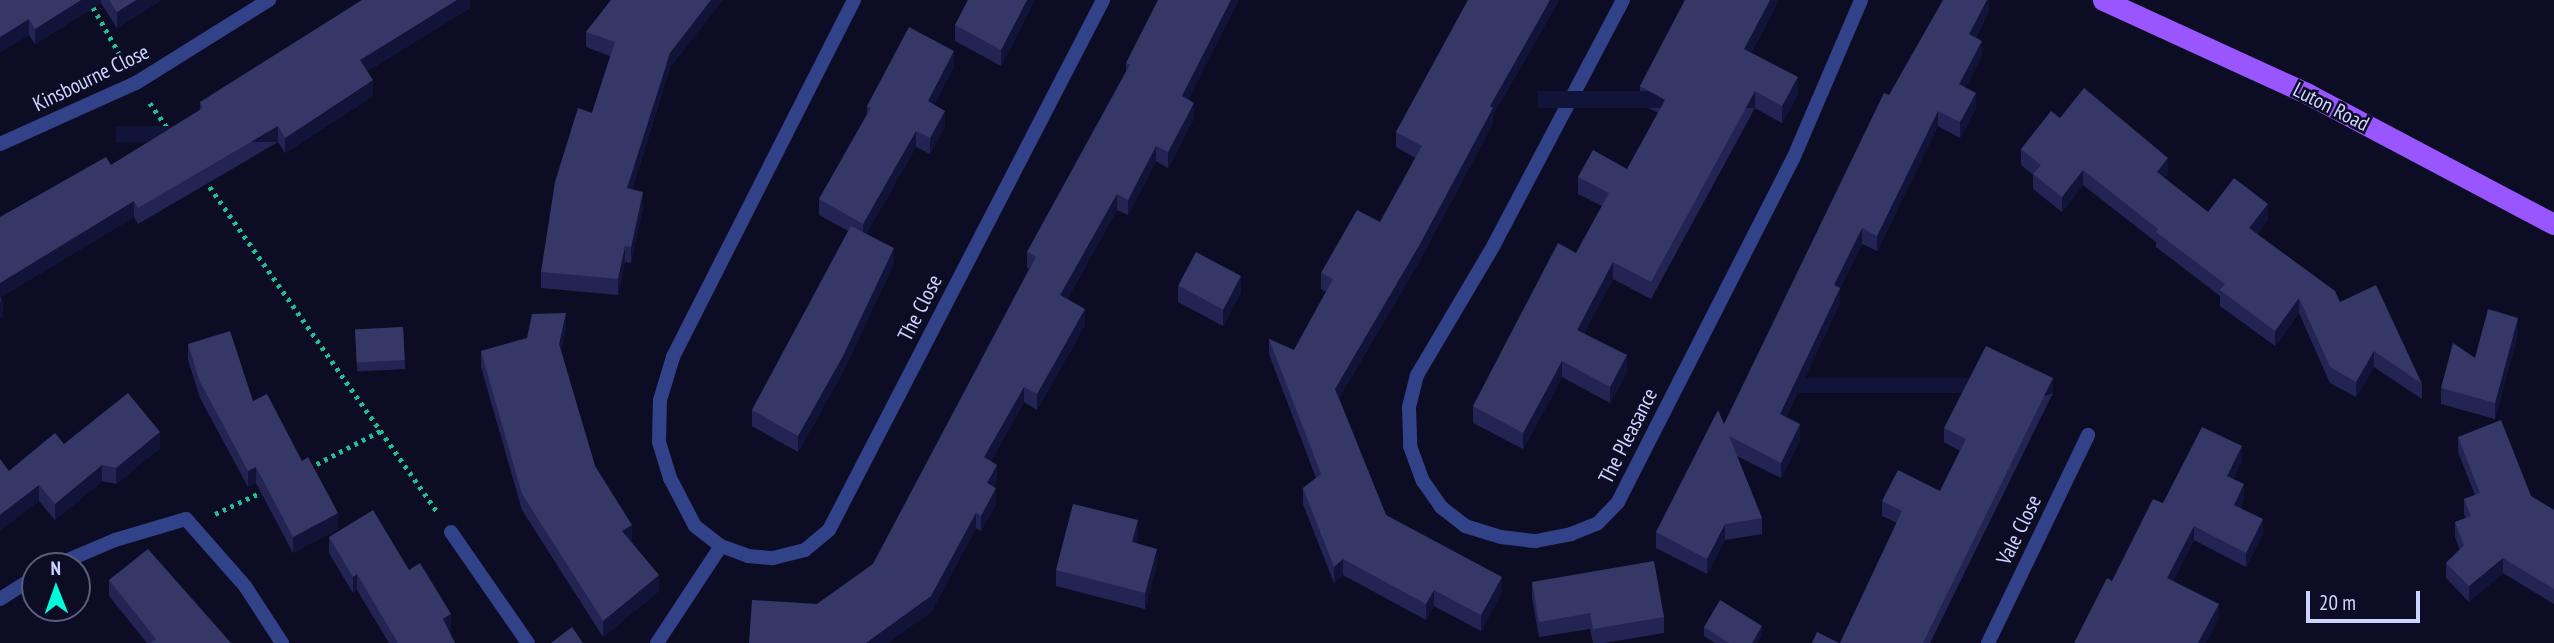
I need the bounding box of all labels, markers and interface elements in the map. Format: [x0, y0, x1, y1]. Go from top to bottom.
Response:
street label: Kinsbourne Close [29, 39, 153, 117]
street label: Luton Road [2289, 77, 2373, 137]
street label: The Close [893, 271, 947, 345]
street label: The Pleasance [1593, 384, 1663, 488]
street label: Vale Close [1991, 491, 2047, 569]
north arrow [21, 552, 91, 622]
text: N [50, 556, 61, 580]
scale bar [2309, 576, 2423, 620]
text: 20 m [2319, 589, 2356, 616]

